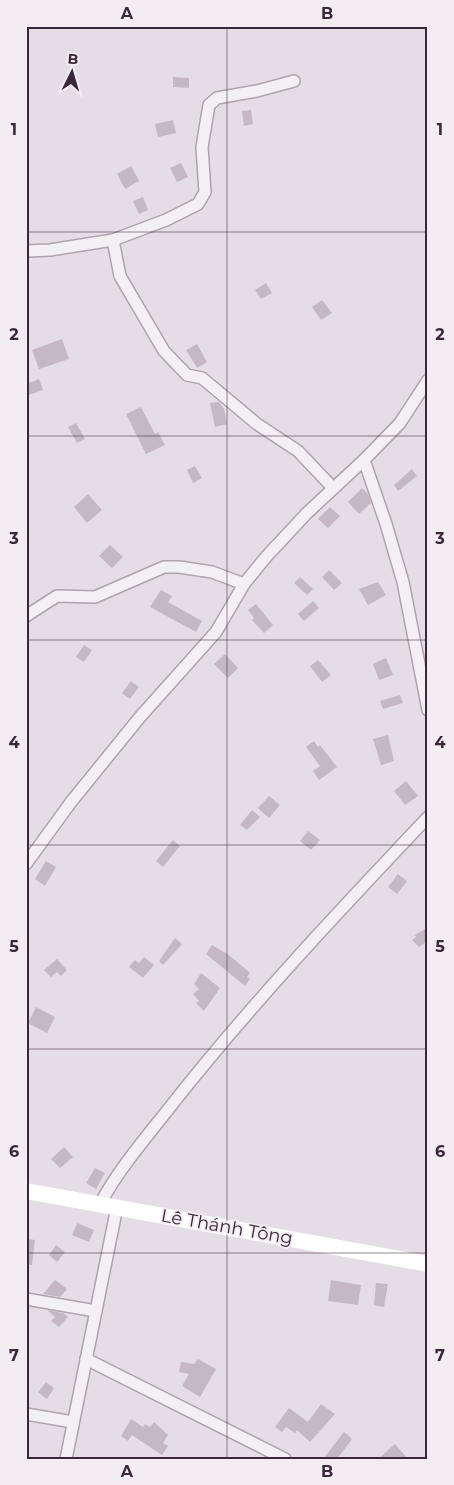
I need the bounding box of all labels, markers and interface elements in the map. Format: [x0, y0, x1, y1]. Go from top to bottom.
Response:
text: A [120, 4, 134, 23]
text: B [321, 4, 333, 23]
north arrow [48, 48, 98, 98]
text: B [67, 50, 80, 69]
text: 1 [11, 120, 17, 139]
text: 1 [437, 120, 443, 139]
text: 2 [9, 325, 19, 344]
text: 2 [435, 325, 445, 344]
text: 3 [8, 529, 19, 548]
text: 3 [434, 529, 445, 548]
text: 4 [8, 733, 20, 752]
text: 4 [434, 733, 446, 752]
text: 5 [9, 937, 19, 956]
text: 5 [435, 937, 445, 956]
text: 6 [9, 1142, 19, 1161]
text: 6 [435, 1142, 445, 1161]
street label: Lê Thánh Tông [159, 1205, 295, 1249]
text: 7 [9, 1346, 19, 1365]
text: 7 [435, 1346, 445, 1365]
text: A [120, 1462, 134, 1481]
text: B [321, 1462, 333, 1481]

